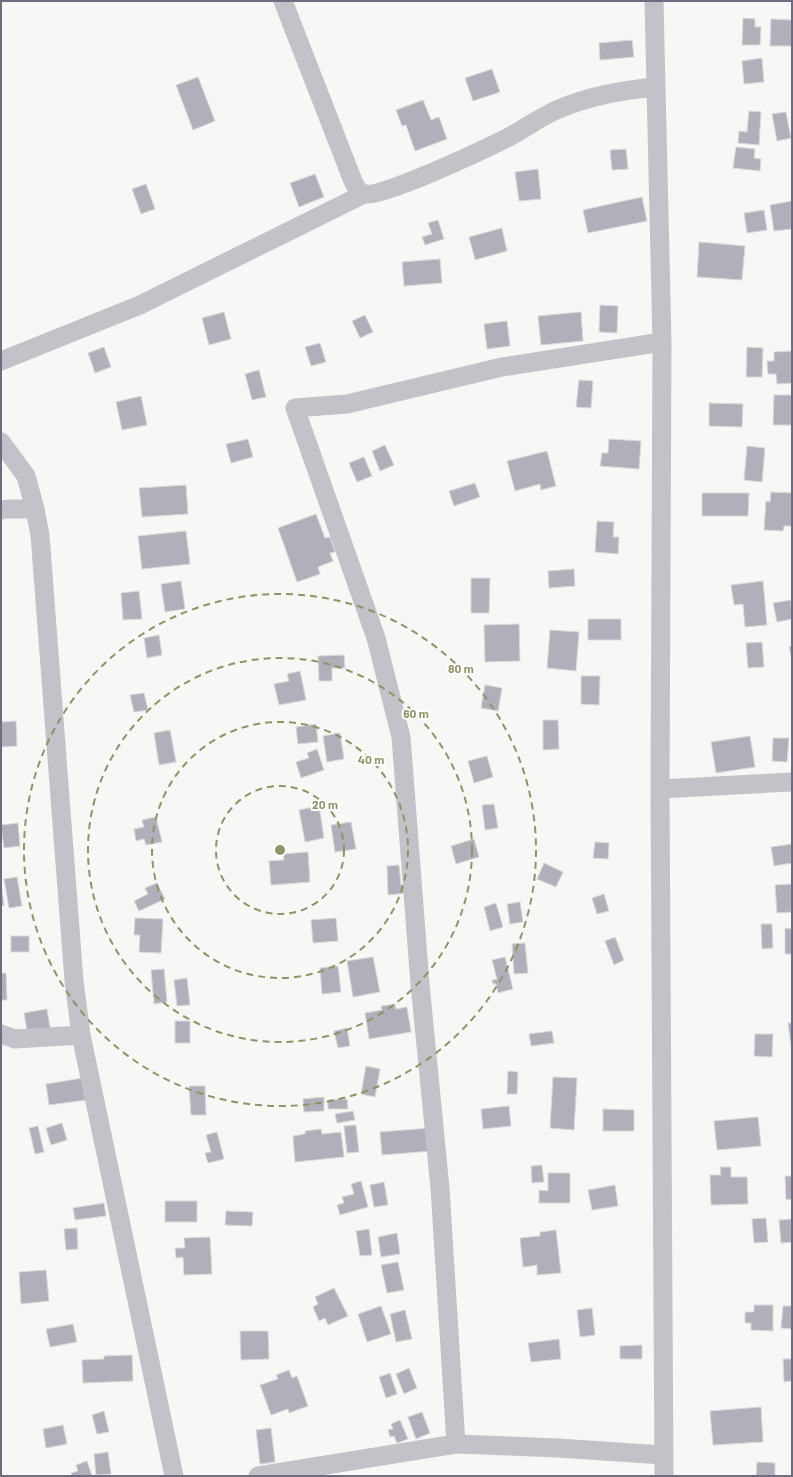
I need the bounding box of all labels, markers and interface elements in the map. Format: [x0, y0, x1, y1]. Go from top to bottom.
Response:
text: 80 m [448, 661, 474, 675]
text: 60 m [403, 706, 429, 720]
text: 40 m [358, 752, 384, 766]
text: 20 m [312, 797, 338, 811]
centre of rings [273, 843, 287, 857]

